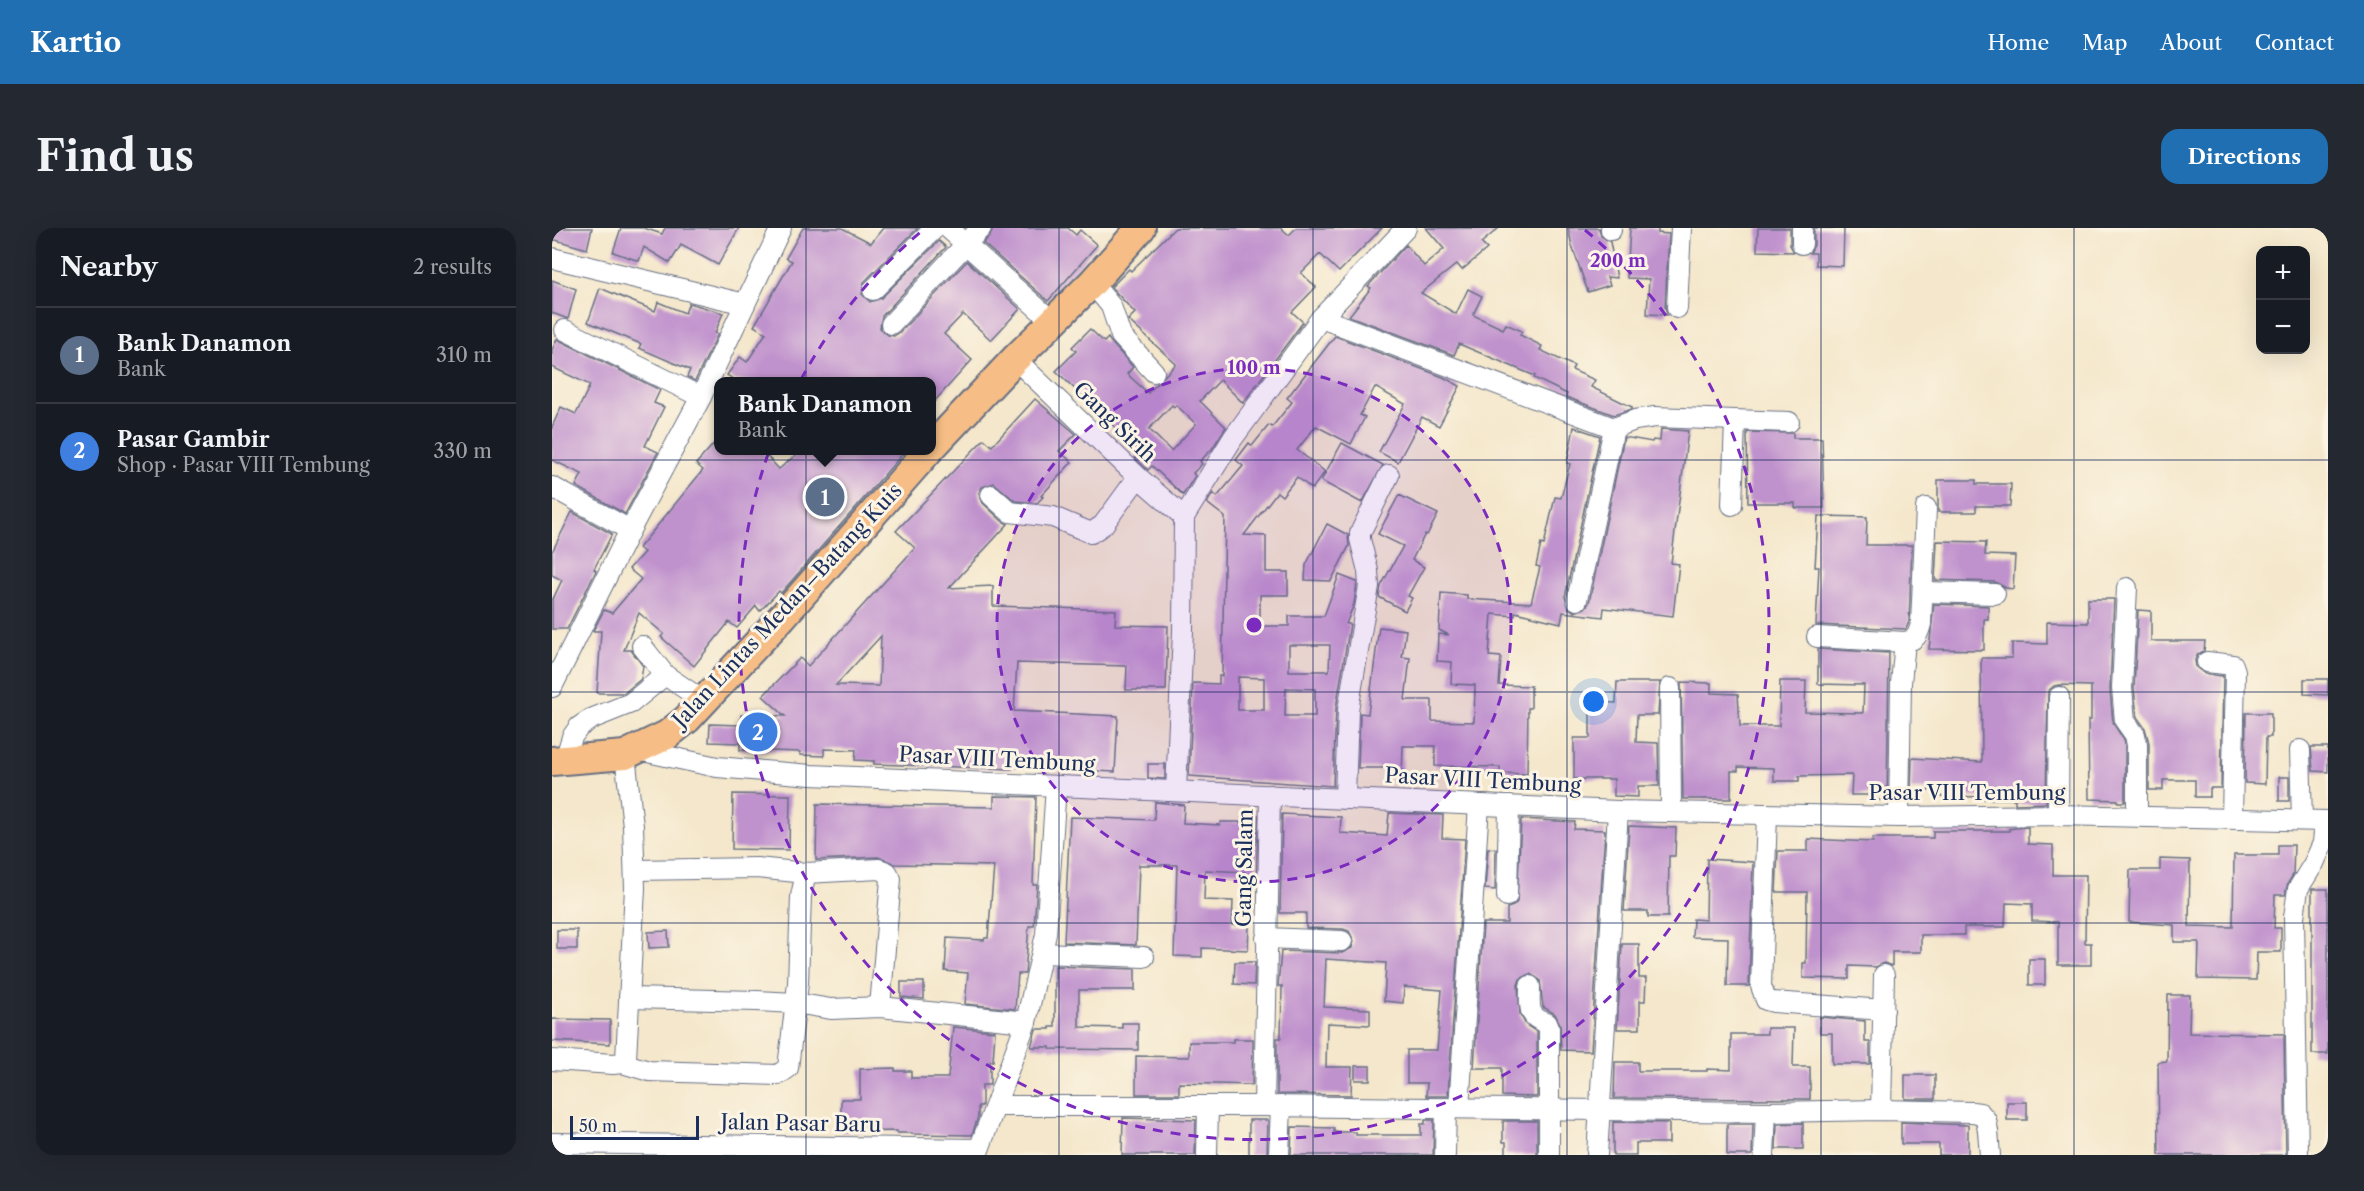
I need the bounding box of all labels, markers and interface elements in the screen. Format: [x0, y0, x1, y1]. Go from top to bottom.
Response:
text: Kartio [30, 25, 121, 59]
text: Home [1988, 30, 2049, 55]
text: Map [2082, 30, 2127, 55]
text: About [2160, 30, 2222, 55]
text: Contact [2255, 30, 2334, 55]
button: Directions [2161, 129, 2328, 184]
text: Find us [36, 130, 194, 182]
map controls [2256, 246, 2310, 354]
button: + [2256, 246, 2310, 300]
text: 200 m [1590, 250, 1646, 272]
text: Nearby [60, 251, 158, 283]
text: 2 results [413, 255, 492, 279]
button: − [2256, 300, 2310, 354]
text: Bank Danamon [117, 330, 291, 357]
text: 1 [75, 343, 84, 367]
text: 310 m [436, 343, 492, 367]
text: Bank [117, 357, 166, 381]
text: 100 m [1227, 357, 1281, 379]
street label: Gang Sirih [1068, 376, 1162, 468]
popup [714, 377, 936, 455]
text: Bank Danamon [738, 391, 912, 418]
text: Bank [738, 418, 786, 442]
text: Pasar Gambir [117, 426, 270, 453]
text: 2 [74, 439, 85, 463]
text: 330 m [433, 439, 492, 463]
text: Shop · Pasar VIII Tembung [117, 453, 370, 477]
pin: 1 [806, 474, 844, 520]
street label: Jalan Lintas Medan–Batang Kuis [665, 478, 907, 734]
centre of rings [1244, 615, 1264, 635]
your location [1579, 687, 1608, 716]
pin: 2 [738, 710, 778, 754]
street label: Pasar VIII Tembung [898, 741, 1097, 777]
street label: Pasar VIII Tembung [1384, 762, 1583, 798]
street label: Pasar VIII Tembung [1869, 780, 2066, 805]
street label: Gang Salam [1230, 808, 1258, 927]
street label: Jalan Pasar Baru [717, 1109, 882, 1137]
scale bar [570, 1113, 699, 1140]
text: 50 m [579, 1116, 617, 1136]

